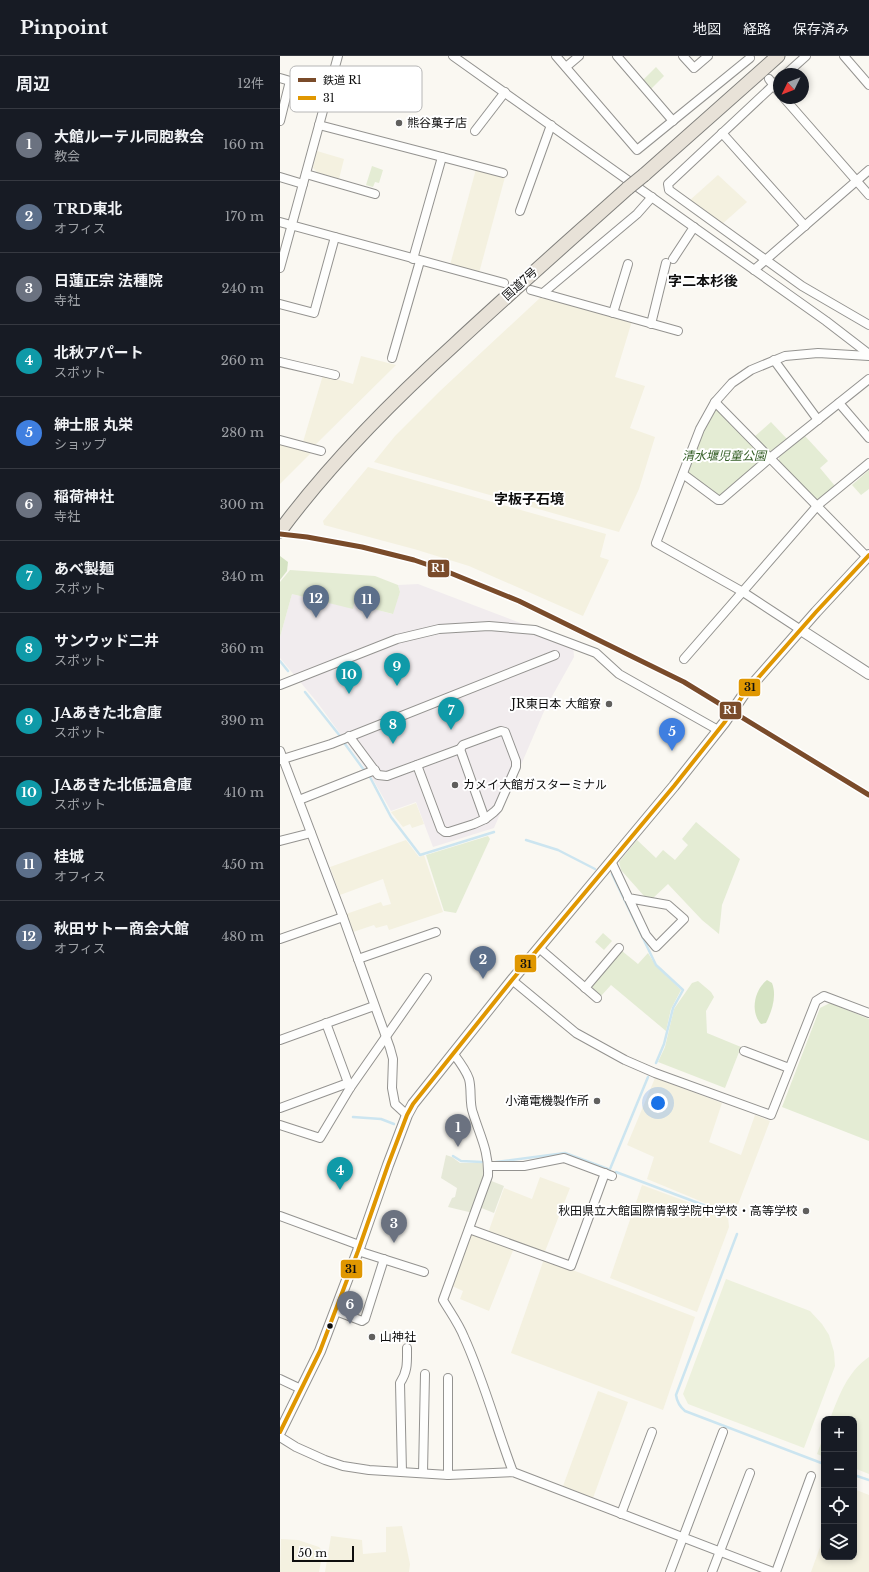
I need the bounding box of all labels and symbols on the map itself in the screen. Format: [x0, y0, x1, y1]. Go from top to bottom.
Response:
legend [290, 66, 422, 112]
north arrow [773, 68, 809, 104]
text: 鉄道 R1 [323, 73, 362, 87]
text: 31 [323, 91, 335, 105]
place label: 熊谷菓子店 [407, 115, 467, 130]
marker: 熊谷菓子店 [394, 118, 404, 128]
street label: 国道7号 [499, 264, 540, 303]
district label: 字二本杉後 [668, 272, 738, 290]
park label: 清水堰児童公園 [682, 448, 768, 463]
district label: 字板子石境 [494, 490, 564, 508]
line badge: R1 [427, 559, 450, 578]
text: R1 [431, 561, 445, 575]
pin: 12 [303, 585, 329, 618]
pin: 11 [354, 586, 380, 619]
pin: 9 [384, 653, 410, 686]
pin: 10 [336, 661, 362, 694]
line badge: 31 [738, 678, 761, 697]
text: 31 [744, 680, 756, 694]
place label: JR東日本 大館寮 [509, 696, 601, 711]
pin: 7 [438, 697, 464, 730]
marker: JR東日本 大館寮 [604, 699, 614, 709]
line badge: R1 [719, 701, 742, 720]
text: R1 [723, 703, 737, 717]
pin: 8 [380, 711, 406, 744]
pin: 5 [659, 718, 685, 751]
place label: カメイ大館ガスターミナル [463, 777, 607, 792]
marker: カメイ大館ガスターミナル [450, 780, 460, 790]
pin: 2 [470, 946, 496, 979]
line badge: 31 [514, 954, 537, 973]
text: 31 [520, 957, 532, 971]
place label: 小滝電機製作所 [505, 1093, 589, 1108]
your location [648, 1093, 668, 1113]
marker: 小滝電機製作所 [592, 1096, 602, 1106]
pin: 1 [445, 1114, 471, 1147]
pin: 4 [327, 1157, 353, 1190]
place label: 秋田県立大館国際情報学院中学校・高等学校 [558, 1203, 798, 1218]
marker: 秋田県立大館国際情報学院中学校・高等学校 [801, 1206, 811, 1216]
pin: 3 [381, 1210, 407, 1243]
line badge: 31 [340, 1259, 363, 1279]
text: 31 [345, 1262, 357, 1276]
pin: 6 [337, 1291, 363, 1324]
unlabelled marker [325, 1321, 335, 1331]
place label: 山神社 [380, 1329, 416, 1344]
marker: 山神社 [367, 1332, 377, 1342]
scale bar [292, 1544, 354, 1563]

